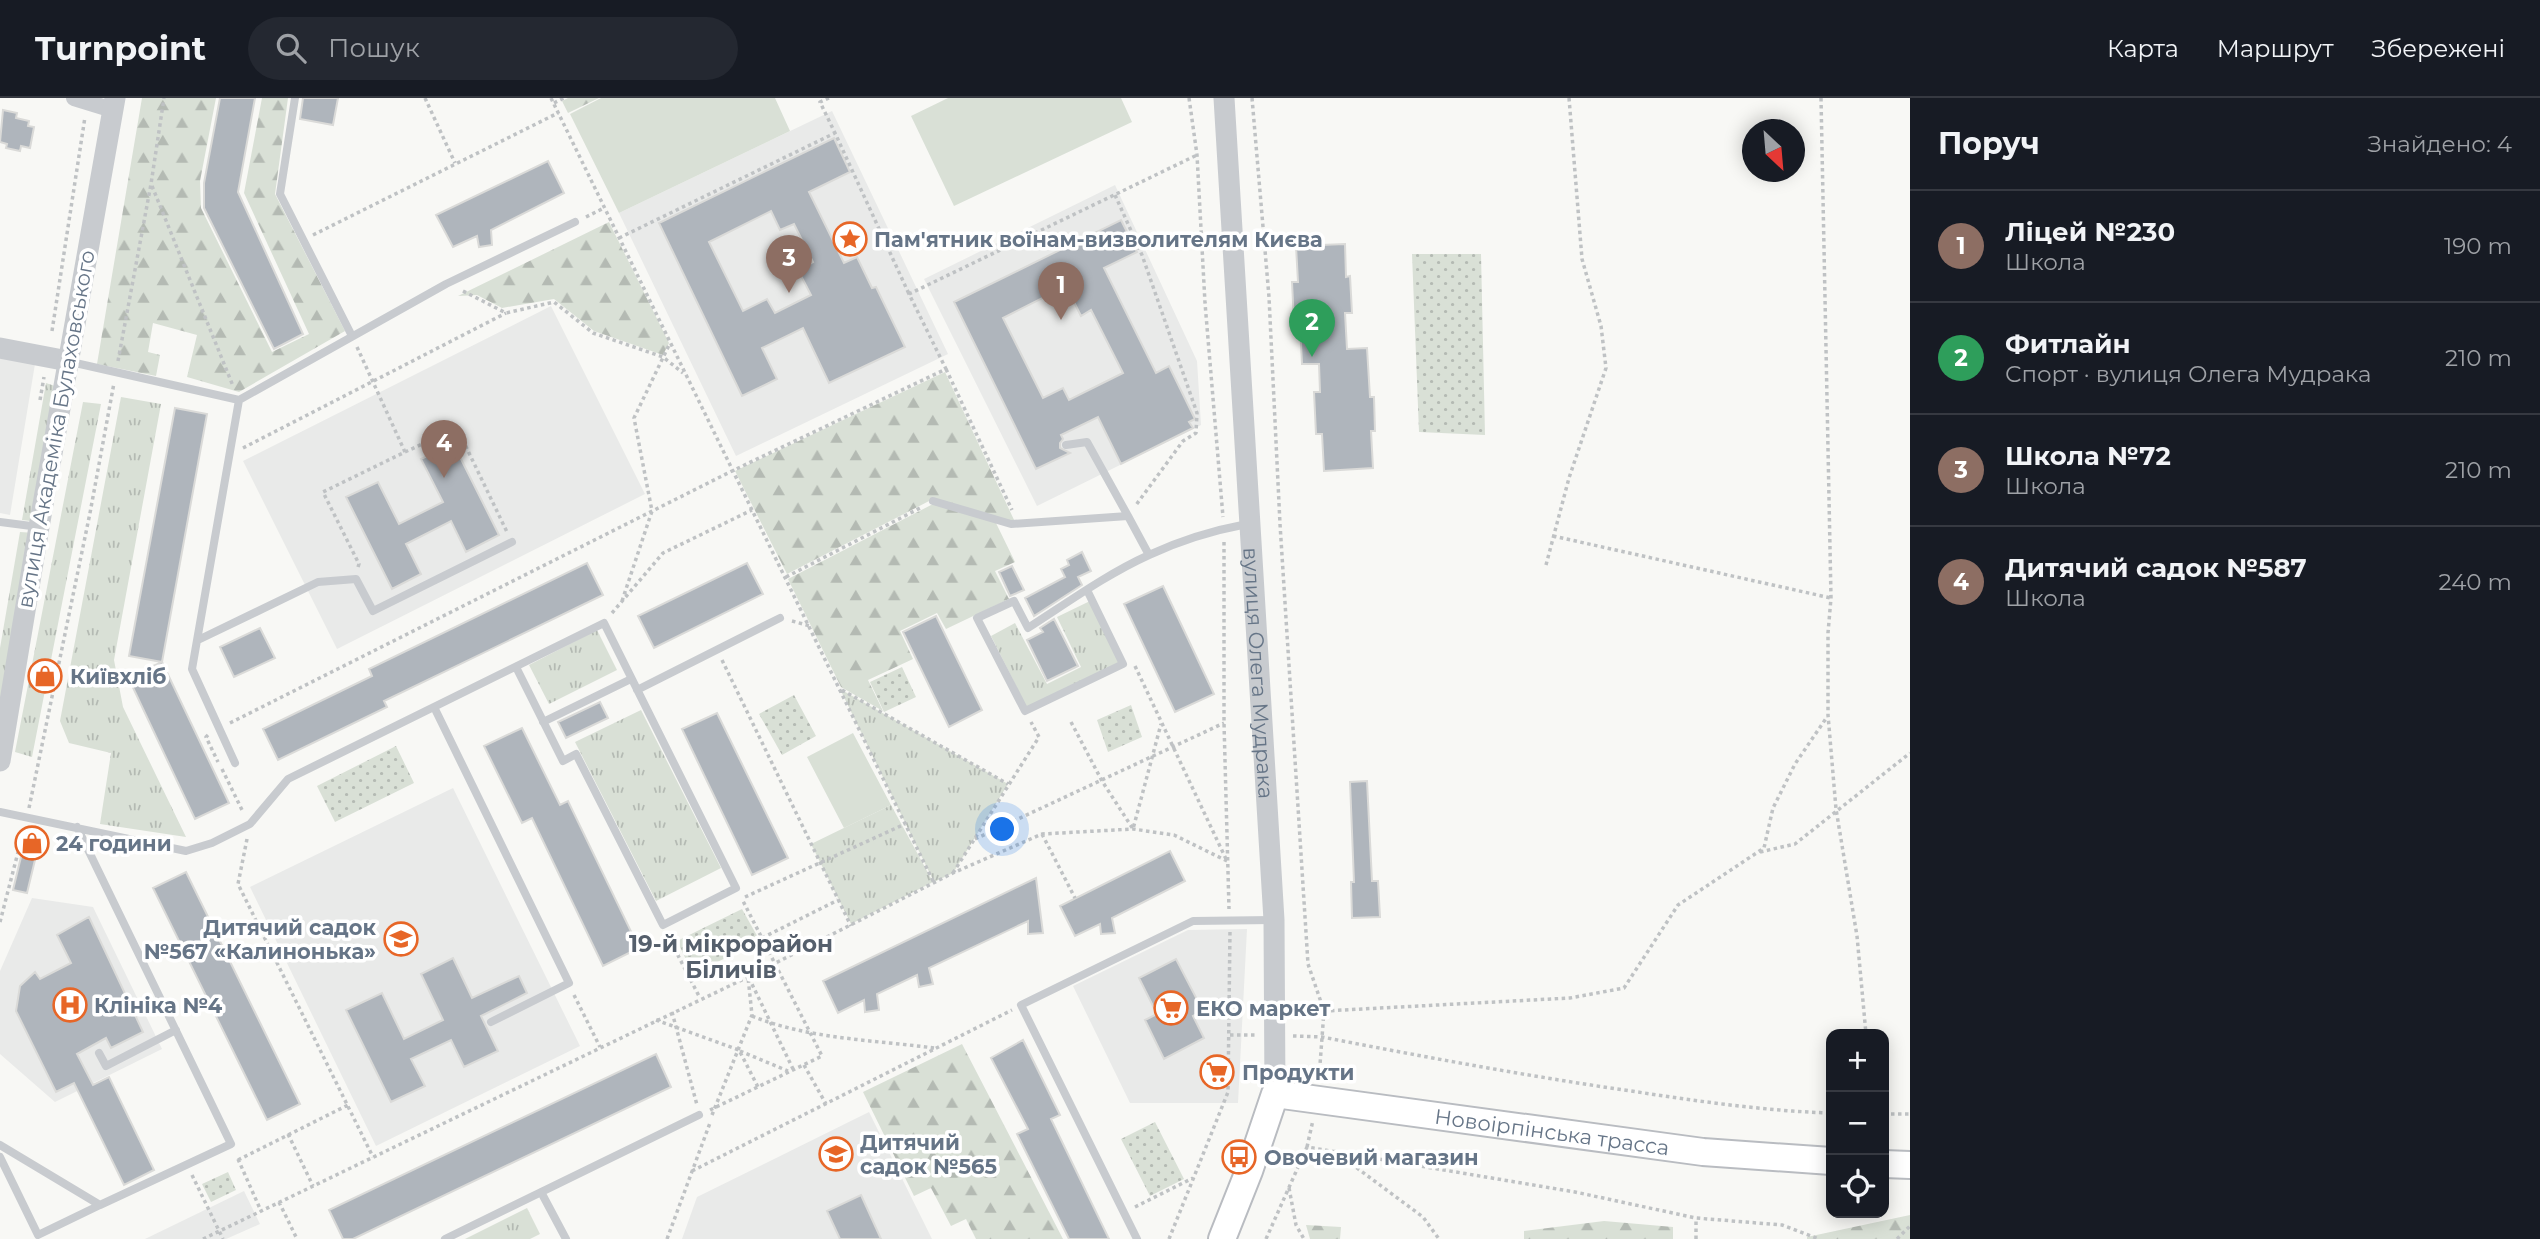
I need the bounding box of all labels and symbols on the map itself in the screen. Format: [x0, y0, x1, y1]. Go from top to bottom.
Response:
north arrow [1742, 119, 1805, 182]
place icon: Пам'ятник воїнам-визволителям Києва [831, 220, 869, 258]
place label: Пам'ятник воїнам-визволителям Києва [874, 227, 1323, 252]
pin: 3 [766, 235, 812, 293]
street label: вулиця Академіка Булаховського [12, 248, 100, 610]
pin: 1 [1038, 262, 1084, 320]
pin: 2 [1289, 299, 1335, 357]
pin: 4 [421, 420, 467, 478]
street label: вулиця Олега Мудрака [1239, 546, 1279, 799]
shop icon: Київхліб [26, 657, 64, 695]
place label: Київхліб [70, 664, 166, 689]
your location [985, 812, 1019, 846]
shop icon: 24 години [13, 824, 51, 862]
place label: 24 години [56, 831, 172, 856]
place label: Дитячий садок №567 «Калинонька» [144, 915, 377, 964]
school or university icon: Дитячий садок №567 «Калинонька» [382, 920, 420, 958]
district label: 19-й мікрорайон Біличів [629, 930, 833, 984]
hospital icon: Клініка №4 [51, 986, 89, 1024]
supermarket icon: ЕКО маркет [1152, 989, 1190, 1027]
place label: Клініка №4 [94, 993, 223, 1018]
place label: ЕКО маркет [1196, 996, 1331, 1021]
supermarket icon: Продукти [1198, 1053, 1236, 1091]
place label: Продукти [1242, 1060, 1354, 1085]
street label: Новоірпінська трасса [1433, 1103, 1671, 1160]
place label: Дитячий садок №565 [860, 1130, 997, 1179]
school or university icon: Дитячий садок №565 [817, 1135, 855, 1173]
bus stop icon: Овочевий магазин [1220, 1138, 1258, 1176]
place label: Овочевий магазин [1264, 1145, 1479, 1170]

